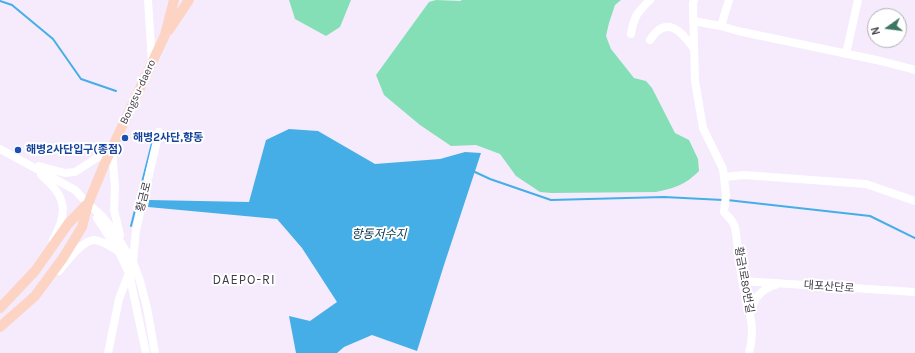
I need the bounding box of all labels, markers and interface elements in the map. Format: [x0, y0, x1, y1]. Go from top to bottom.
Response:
north arrow [867, 8, 907, 48]
text: N [869, 25, 883, 36]
street label: Bongsu-daero [117, 57, 159, 127]
place label: 해병2사단,향동 [133, 131, 203, 145]
marker: 해병2사단,향동 [120, 133, 130, 143]
place label: 해병2사단입구(종점) [26, 143, 122, 157]
marker: 해병2사단입구(종점) [13, 145, 23, 155]
street label: 황금로 [134, 181, 154, 213]
water label: 항동저수지 [351, 228, 407, 242]
street label: 황금1로80번길 [732, 246, 756, 314]
district label: DAEPO-RI [212, 272, 276, 288]
street label: 대포산단로 [803, 279, 855, 295]

